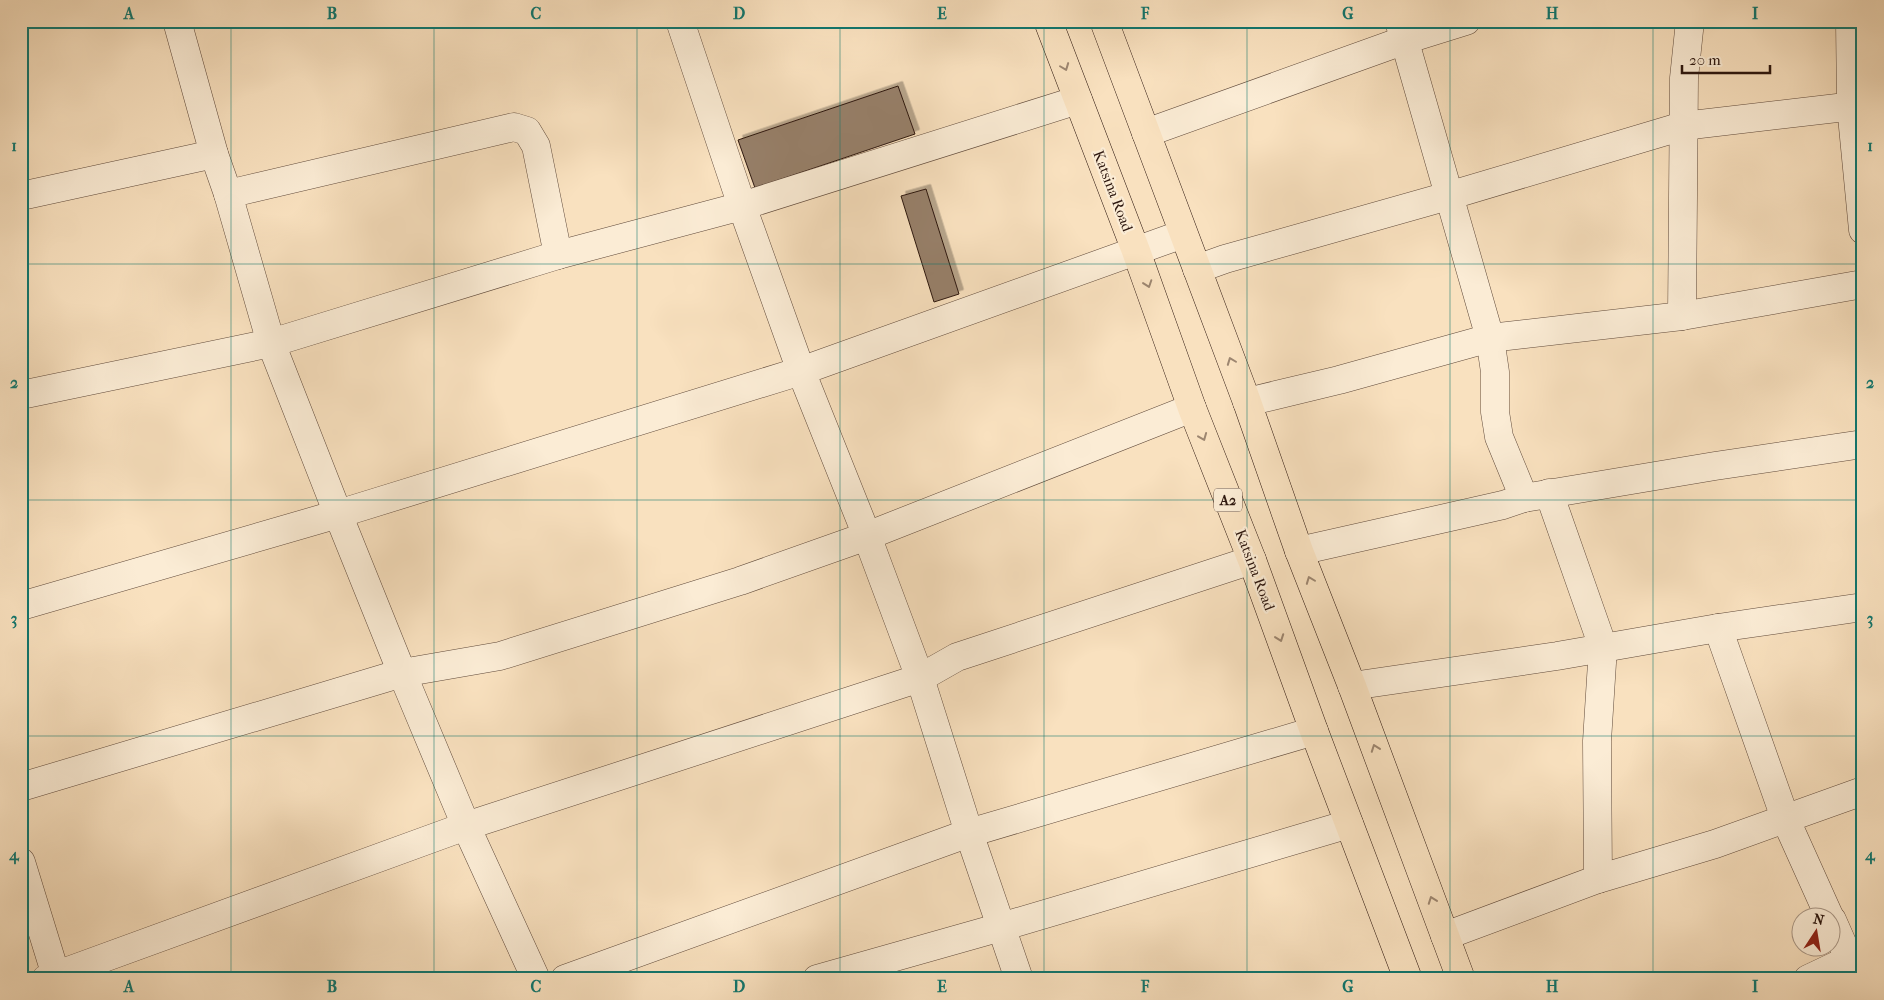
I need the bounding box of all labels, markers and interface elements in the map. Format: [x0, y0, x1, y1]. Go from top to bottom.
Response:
text: A [123, 4, 135, 23]
text: B [327, 4, 337, 23]
text: C [531, 4, 542, 23]
text: D [733, 4, 745, 23]
text: E [937, 4, 947, 23]
text: F [1140, 4, 1150, 23]
text: G [1342, 4, 1354, 23]
text: H [1546, 4, 1559, 23]
text: I [1752, 4, 1759, 23]
scale bar [1682, 42, 1769, 74]
text: 20 m [1689, 51, 1721, 69]
one-way arrow [1059, 62, 1069, 71]
text: 1 [11, 136, 17, 155]
text: 1 [1867, 136, 1873, 155]
street label: Katsina Road [1089, 148, 1137, 235]
one-way arrow [1142, 279, 1152, 288]
one-way arrow [1227, 357, 1238, 366]
text: 2 [10, 373, 18, 392]
text: 2 [1866, 373, 1874, 392]
one-way arrow [1197, 432, 1207, 441]
road number: A2 [1214, 488, 1242, 512]
street label: Katsina Road [1231, 527, 1279, 614]
one-way arrow [1306, 576, 1316, 585]
text: 3 [11, 609, 17, 629]
text: 3 [1867, 609, 1873, 629]
one-way arrow [1274, 633, 1284, 642]
one-way arrow [1371, 744, 1381, 753]
text: 4 [8, 845, 20, 865]
text: 4 [1864, 845, 1876, 865]
one-way arrow [1428, 896, 1438, 905]
north arrow [1792, 908, 1842, 958]
text: N [1812, 910, 1826, 929]
text: A [123, 977, 135, 996]
text: B [327, 977, 337, 996]
text: C [531, 977, 542, 996]
text: D [733, 977, 745, 996]
text: E [937, 977, 947, 996]
text: F [1140, 977, 1150, 996]
text: G [1342, 977, 1354, 996]
text: H [1546, 977, 1559, 996]
text: I [1752, 977, 1759, 996]

